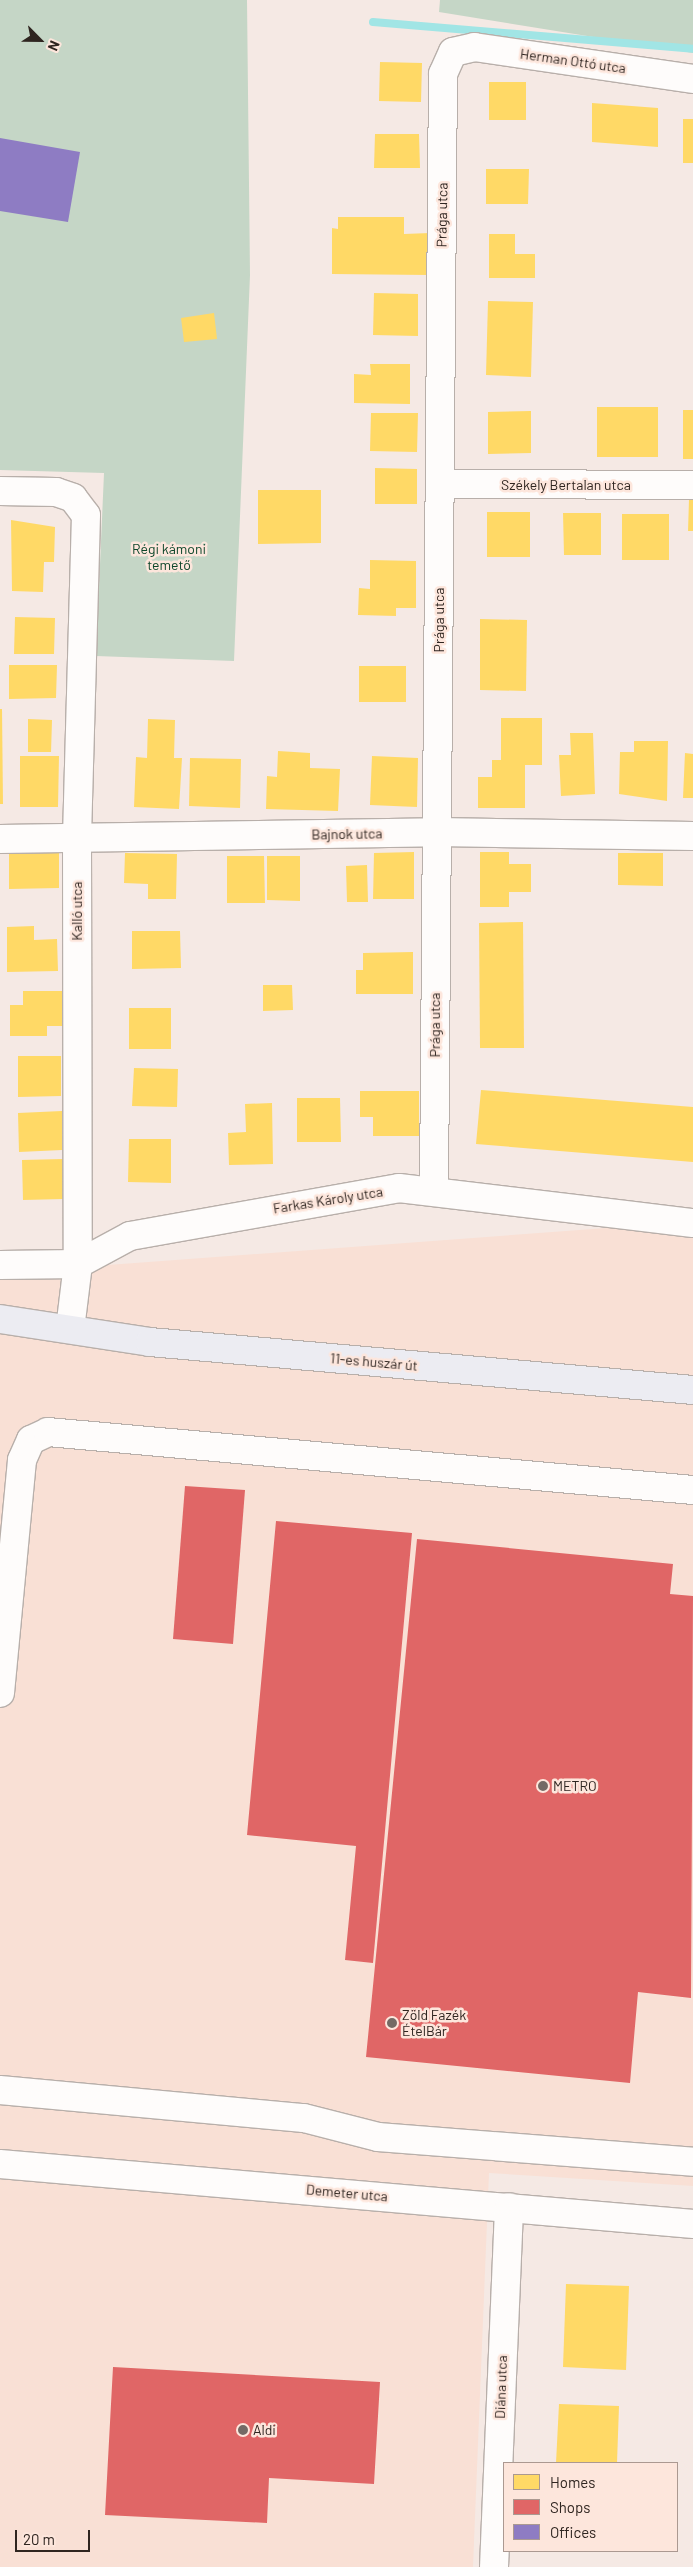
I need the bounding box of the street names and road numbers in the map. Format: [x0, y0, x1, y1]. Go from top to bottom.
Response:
street label: Herman Ottó utca [519, 45, 627, 77]
street label: Prága utca [433, 182, 451, 248]
street label: Székely Bertalan utca [501, 477, 631, 493]
street label: Prága utca [431, 588, 447, 652]
street label: Bajnok utca [311, 825, 383, 843]
street label: Kalló utca [69, 881, 85, 941]
street label: Prága utca [427, 993, 443, 1057]
street label: Farkas Károly utca [272, 1183, 384, 1217]
street label: 11-es huszár út [329, 1350, 419, 1374]
street label: Demeter utca [305, 2181, 389, 2205]
street label: Diána utca [491, 2355, 511, 2419]

